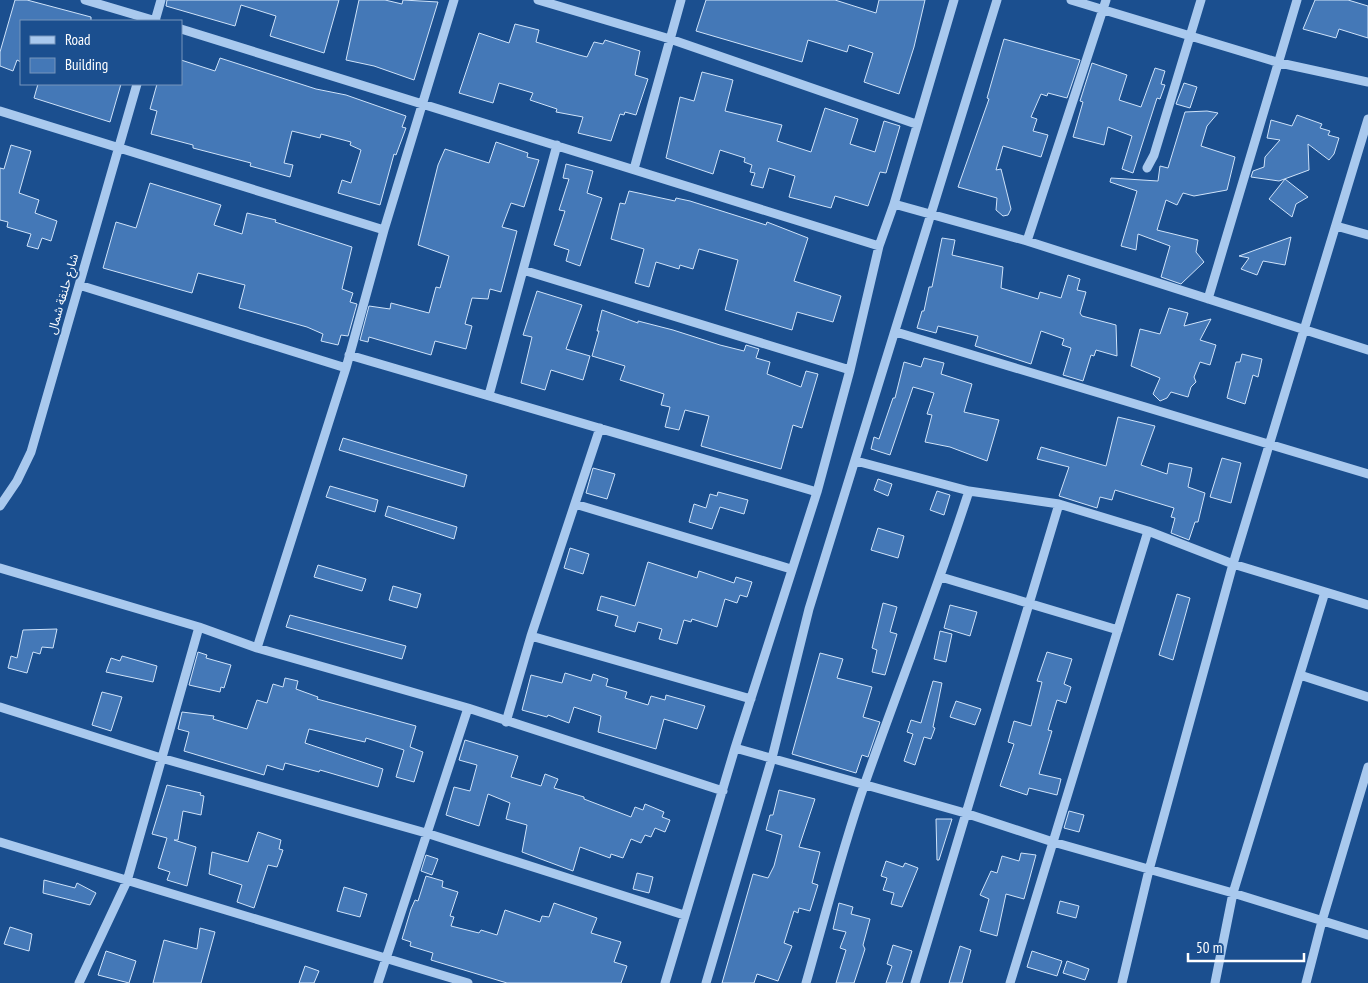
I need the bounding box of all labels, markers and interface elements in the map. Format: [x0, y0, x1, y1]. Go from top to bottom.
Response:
legend [20, 20, 182, 85]
text: Road [65, 30, 91, 49]
text: Building [65, 55, 108, 74]
street label: شارع حلنقة شمال [44, 252, 83, 336]
scale bar [1188, 930, 1304, 962]
text: 50 m [1196, 938, 1222, 957]

